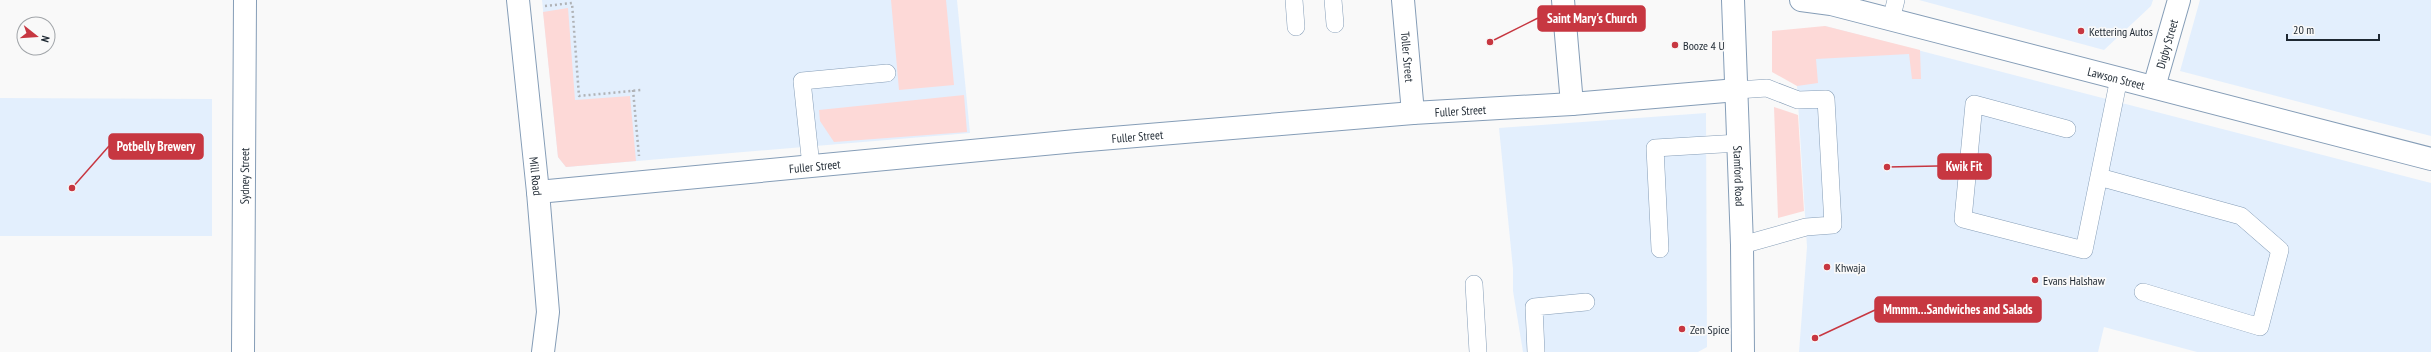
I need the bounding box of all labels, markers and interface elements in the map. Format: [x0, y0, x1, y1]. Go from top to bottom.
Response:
callout: Saint Mary's Church [1538, 6, 1645, 31]
text: Saint Mary's Church [1547, 10, 1637, 27]
north arrow [16, 16, 56, 56]
scale bar [2287, 16, 2379, 42]
street label: Digby Street [2152, 17, 2181, 70]
text: 20 m [2293, 22, 2314, 37]
place label: Kettering Autos [2089, 24, 2153, 39]
marker: Kettering Autos [2076, 26, 2086, 36]
street label: Toller Street [1398, 31, 1418, 83]
text: N [38, 34, 53, 44]
place label: Booze 4 U [1683, 38, 1725, 53]
marker: Booze 4 U [1670, 40, 1680, 50]
street label: Lawson Street [2086, 63, 2147, 92]
street label: Fuller Street [1434, 101, 1487, 119]
street label: Fuller Street [1111, 126, 1164, 146]
callout: Potbelly Brewery [109, 134, 203, 159]
text: Potbelly Brewery [117, 138, 196, 155]
street label: Stamford Road [1731, 145, 1748, 207]
street label: Sydney Street [236, 147, 252, 204]
callout: Kwik Fit [1938, 154, 1991, 179]
street label: Mill Road [527, 156, 546, 196]
street label: Fuller Street [788, 156, 842, 176]
text: Kwik Fit [1946, 158, 1983, 175]
place label: Khwaja [1835, 260, 1866, 275]
marker: Khwaja [1822, 262, 1832, 272]
place label: Evans Halshaw [2043, 273, 2106, 288]
marker: Evans Halshaw [2030, 275, 2040, 285]
callout: Mmmm...Sandwiches and Salads [1875, 297, 2041, 322]
text: Mmmm...Sandwiches and Salads [1883, 301, 2033, 318]
place label: Zen Spice [1690, 322, 1730, 337]
marker: Zen Spice [1677, 324, 1687, 334]

